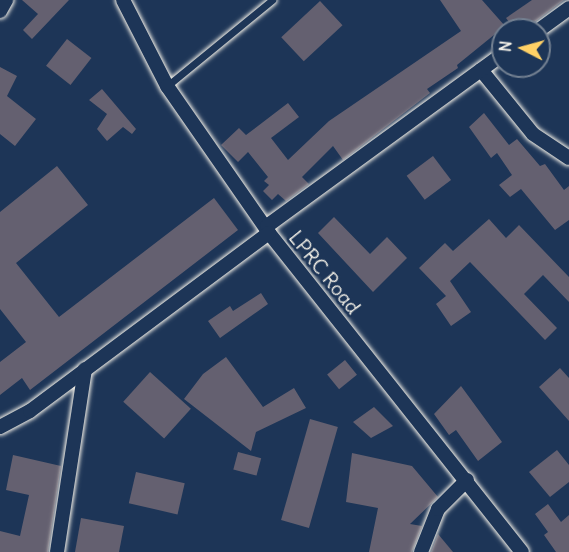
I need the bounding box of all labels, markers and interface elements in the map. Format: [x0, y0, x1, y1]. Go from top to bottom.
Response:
north arrow [491, 18, 551, 78]
text: N [495, 40, 516, 53]
street label: LPRC Road [284, 225, 366, 319]

